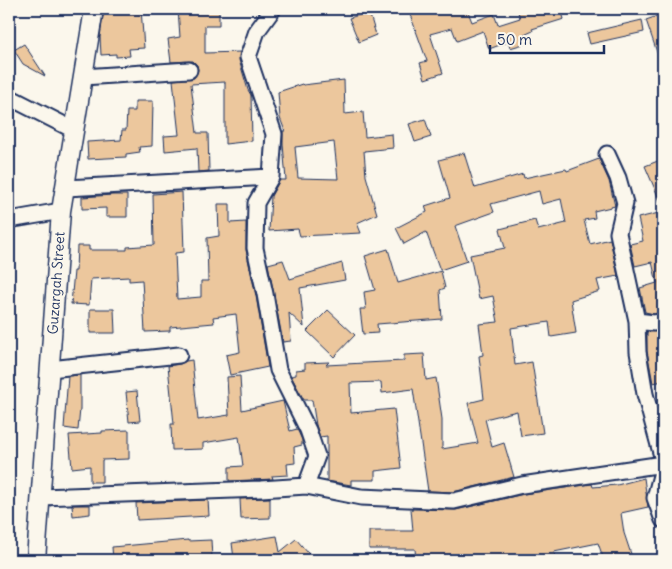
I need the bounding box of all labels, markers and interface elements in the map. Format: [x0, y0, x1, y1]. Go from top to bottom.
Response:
scale bar [490, 22, 603, 54]
text: 50 m [497, 30, 532, 49]
street label: Guzargah Street [43, 231, 69, 335]

